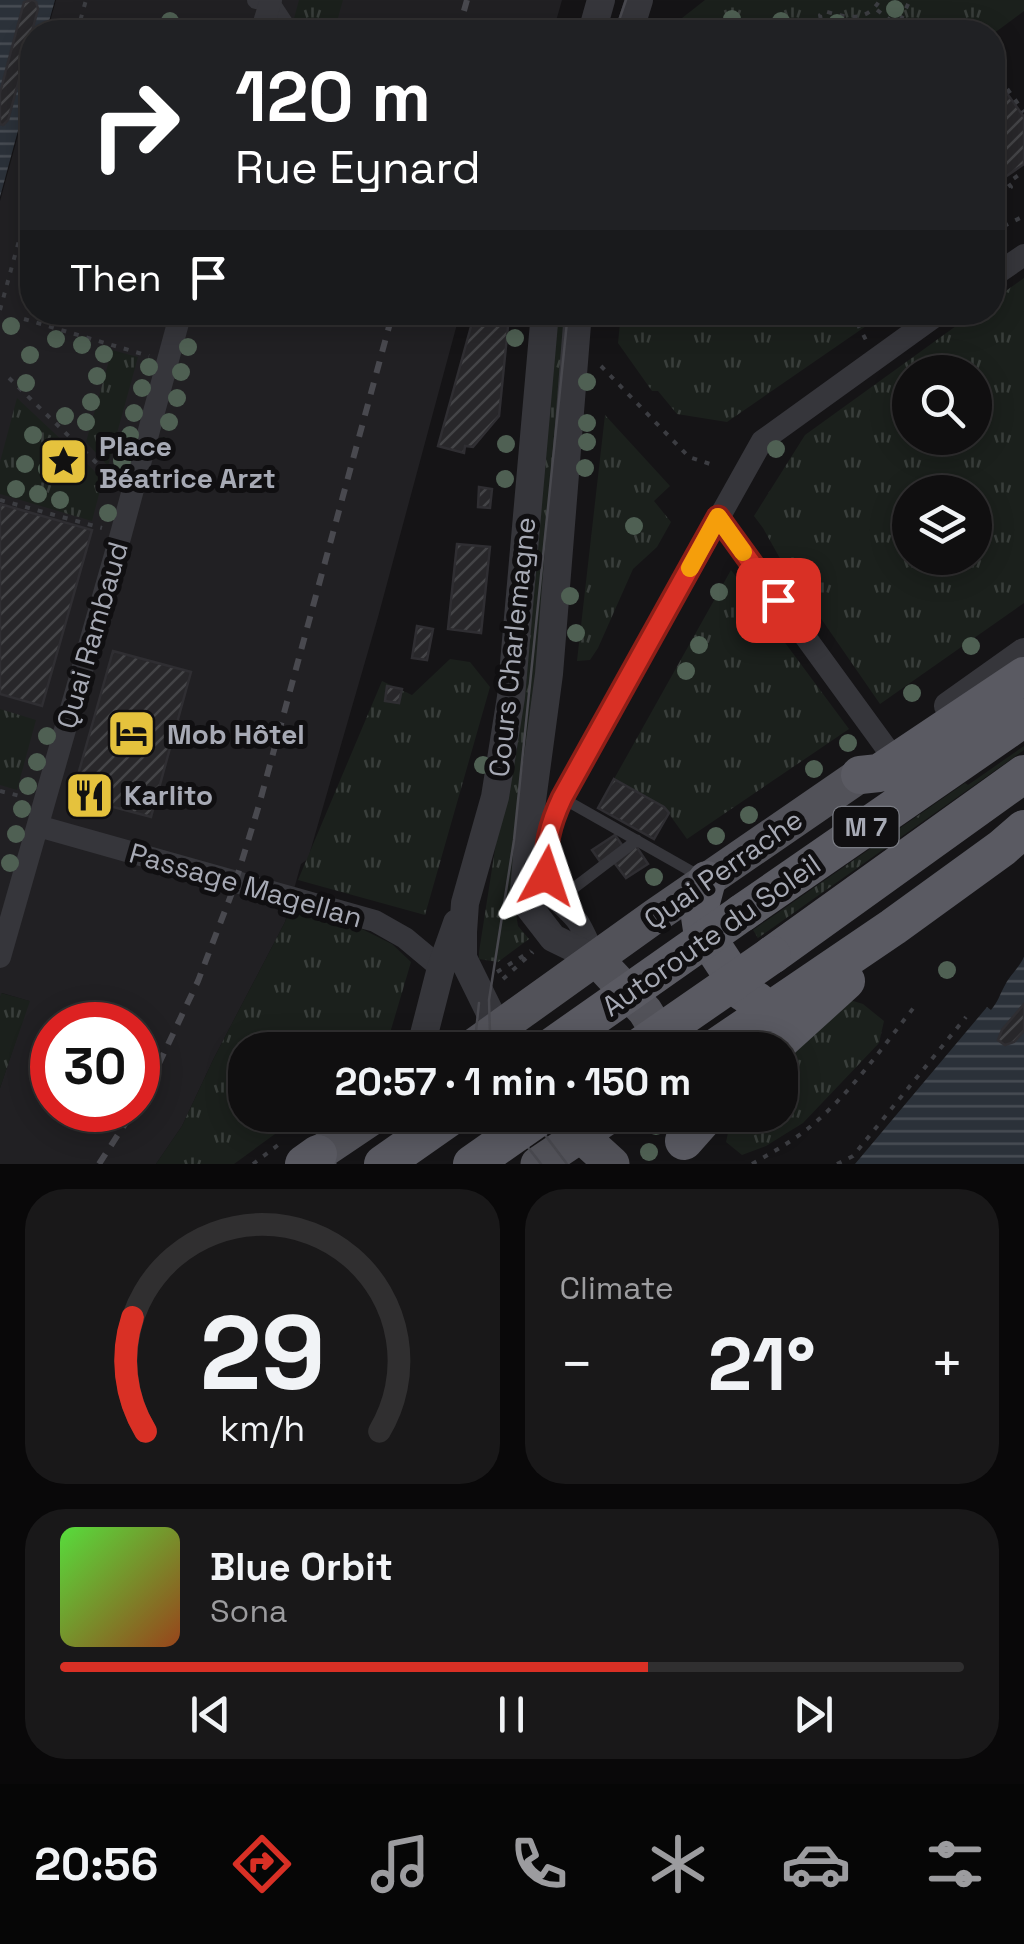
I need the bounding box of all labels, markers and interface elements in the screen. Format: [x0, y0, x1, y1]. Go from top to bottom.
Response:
text: 120 m [235, 52, 431, 141]
icon: right [70, 60, 200, 190]
text: Rue Eynard [235, 139, 481, 196]
icon: arrive [181, 250, 236, 305]
text: Then [70, 254, 161, 302]
map controls [892, 355, 992, 575]
button: search [892, 355, 992, 455]
place label: Place Béatrice Arzt [99, 428, 276, 496]
place icon: Place Béatrice Arzt [38, 436, 90, 488]
button: layers [892, 475, 992, 575]
street label: Cours Charlemagne [480, 515, 544, 779]
street label: Quai Rambaud [48, 537, 136, 733]
pin [736, 558, 821, 643]
icon: arrive [751, 573, 806, 628]
hotel icon: Mob Hôtel [106, 708, 158, 760]
place label: Mob Hôtel [167, 716, 305, 752]
restaurant icon: Karlito [63, 769, 115, 821]
place label: Karlito [124, 777, 213, 813]
street label: Quai Perrache [637, 801, 809, 937]
road number: M 7 [834, 807, 898, 847]
position arrow [494, 824, 598, 928]
street label: Passage Magellan [125, 835, 367, 935]
street label: Autoroute du Soleil [595, 846, 827, 1024]
speed limit sign: 30 [30, 1002, 160, 1132]
text: 20:57 · 1 min · 150 m [335, 1058, 691, 1106]
text: Climate [560, 1268, 674, 1308]
text: 29 [199, 1287, 325, 1419]
text: 21° [708, 1316, 816, 1412]
text: − [560, 1329, 594, 1399]
text: + [930, 1329, 964, 1399]
text: km/h [220, 1406, 305, 1451]
text: Blue Orbit [210, 1543, 393, 1591]
text: Sona [210, 1591, 287, 1631]
icon: previous [183, 1687, 238, 1742]
icon: pause [484, 1687, 539, 1742]
icon: next [786, 1687, 841, 1742]
icon: directions [227, 1829, 297, 1899]
icon: music [365, 1829, 435, 1899]
icon: phone [504, 1829, 574, 1899]
icon: climate [643, 1829, 713, 1899]
icon: car [781, 1829, 851, 1899]
icon: filters [920, 1829, 990, 1899]
text: 20:56 [34, 1836, 158, 1893]

